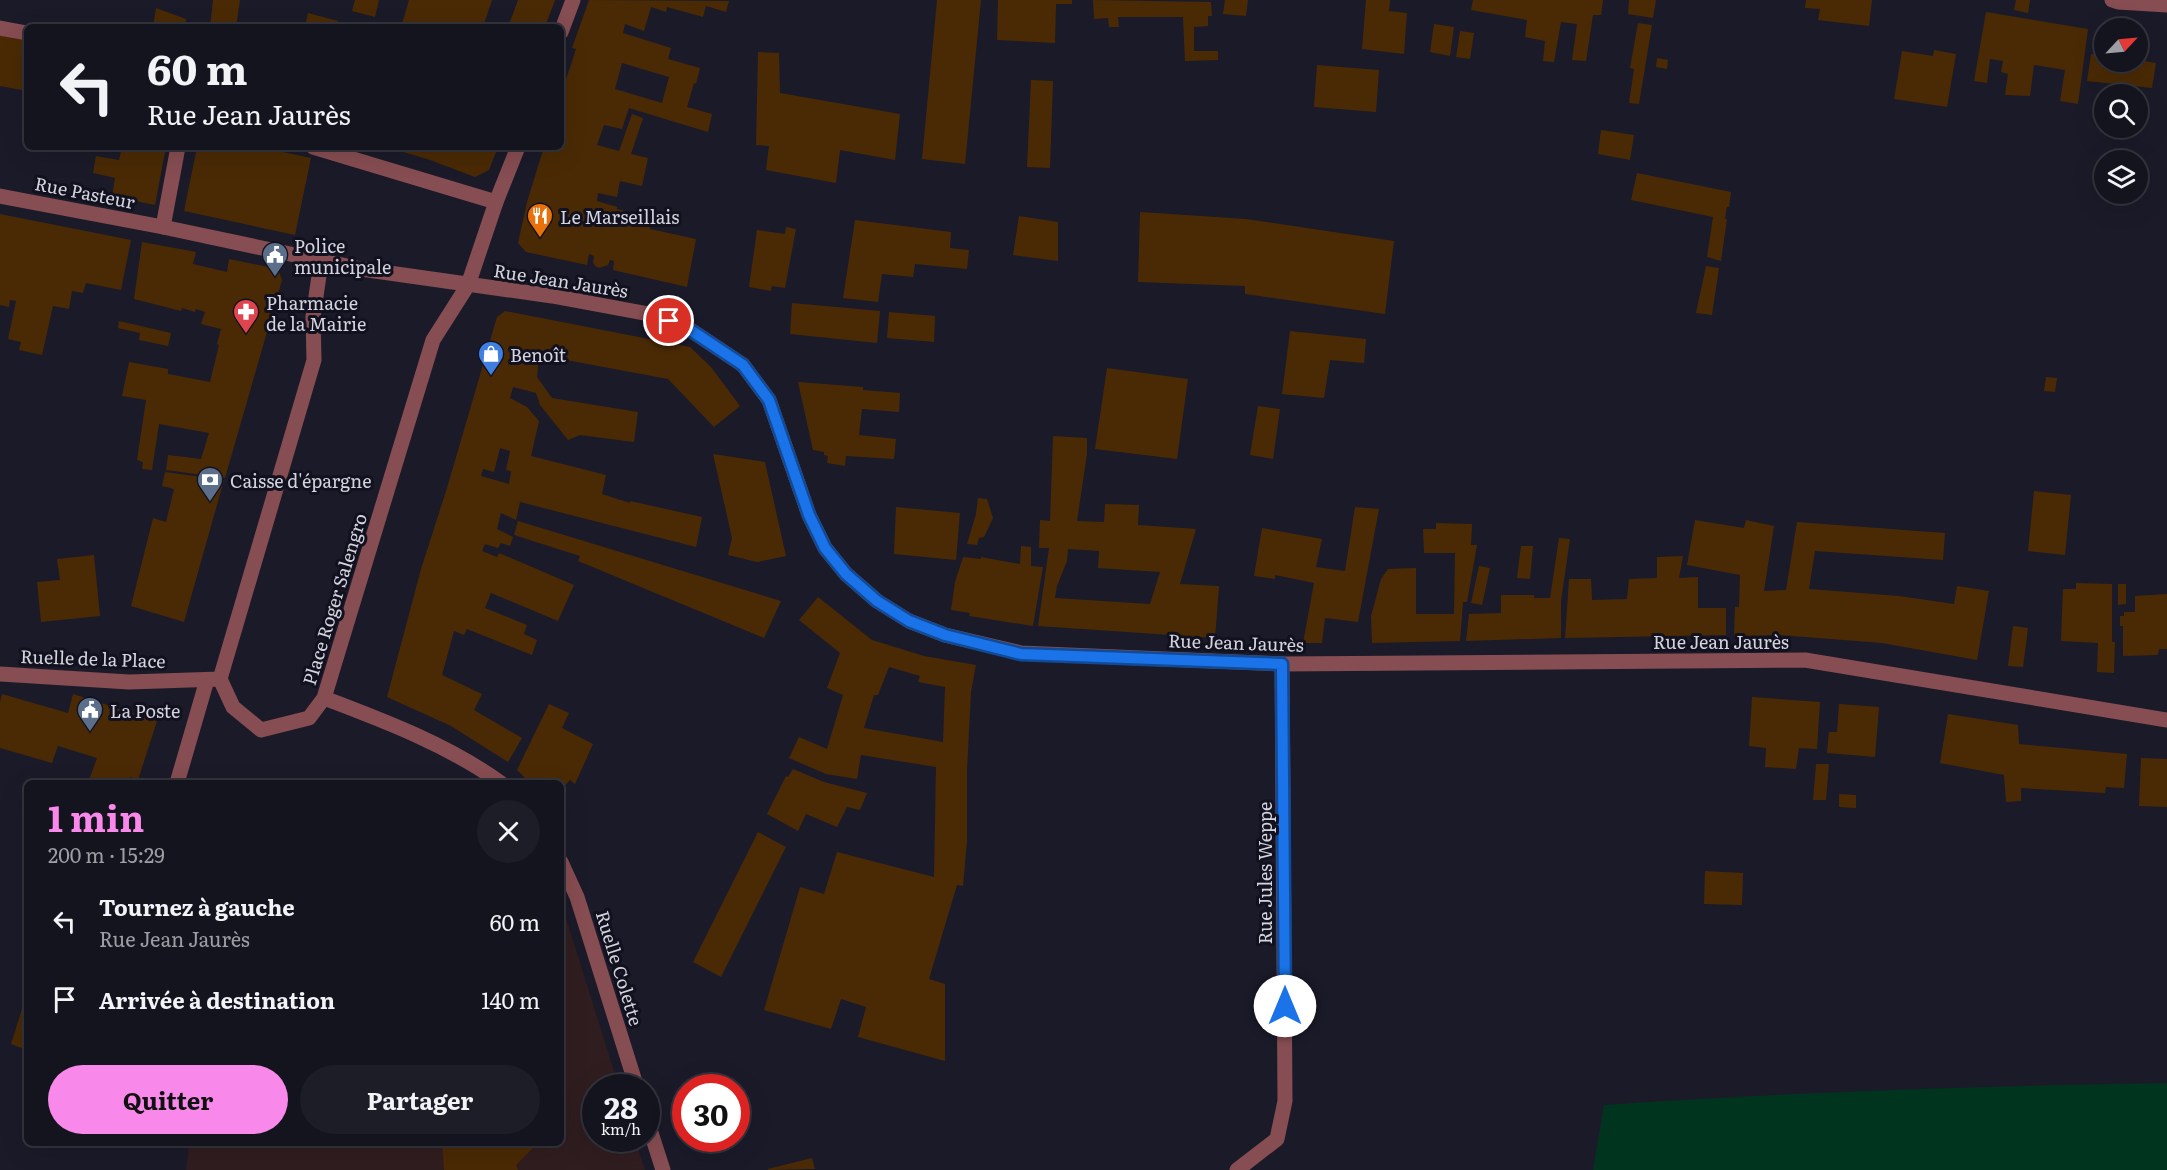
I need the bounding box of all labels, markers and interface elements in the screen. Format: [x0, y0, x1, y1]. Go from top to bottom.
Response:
north arrow [2094, 18, 2148, 72]
map controls [2094, 18, 2148, 204]
text: 60 m [147, 36, 248, 98]
icon: left [48, 48, 126, 126]
button: search [2094, 84, 2148, 138]
text: Rue Jean Jaurès [147, 93, 351, 133]
button: layers [2094, 150, 2148, 204]
street label: Rue Pasteur [33, 169, 138, 215]
restaurant icon: Le Marseillais [525, 201, 555, 239]
place label: Le Marseillais [560, 203, 680, 230]
place label: Police municipale [294, 232, 391, 280]
public building icon: Police municipale [260, 240, 290, 278]
street label: Rue Jean Jaurès [492, 256, 630, 304]
place label: Pharmacie de la Mairie [266, 289, 366, 337]
pin [643, 295, 694, 346]
pharmacy icon: Pharmacie de la Mairie [231, 297, 261, 335]
icon: arrive [652, 304, 685, 337]
shop icon: Benoît [476, 339, 506, 377]
place label: Benoît [510, 341, 567, 368]
bank icon: Caisse d'épargne [195, 465, 225, 503]
place label: Caisse d'épargne [230, 467, 372, 494]
street label: Place Roger Salengro [295, 510, 373, 688]
street label: Rue Jean Jaurès [1168, 626, 1304, 658]
street label: Rue Jean Jaurès [1653, 628, 1789, 655]
street label: Ruelle de la Place [20, 642, 166, 674]
public building icon: La Poste [75, 695, 105, 733]
place label: La Poste [110, 697, 180, 724]
text: 1 min [48, 790, 144, 843]
button: close [477, 800, 540, 863]
street label: Rue Jules Weppe [1251, 802, 1278, 944]
text: 200 m · 15:29 [48, 839, 165, 869]
text: Tournez à gauche [99, 890, 295, 923]
icon: left [48, 905, 81, 938]
text: 60 m [490, 905, 540, 938]
street label: Ruelle Colette [590, 907, 650, 1029]
text: Rue Jean Jaurès [99, 923, 250, 953]
position arrow [1253, 974, 1317, 1038]
icon: arrive [48, 983, 81, 1016]
text: Arrivée à destination [99, 983, 335, 1016]
text: 140 m [481, 983, 540, 1016]
button: Quitter [48, 1065, 288, 1134]
button: Partager [300, 1065, 540, 1134]
speed limit sign: 30 [672, 1074, 750, 1152]
text: 28 [604, 1084, 638, 1128]
text: km/h [601, 1117, 641, 1140]

